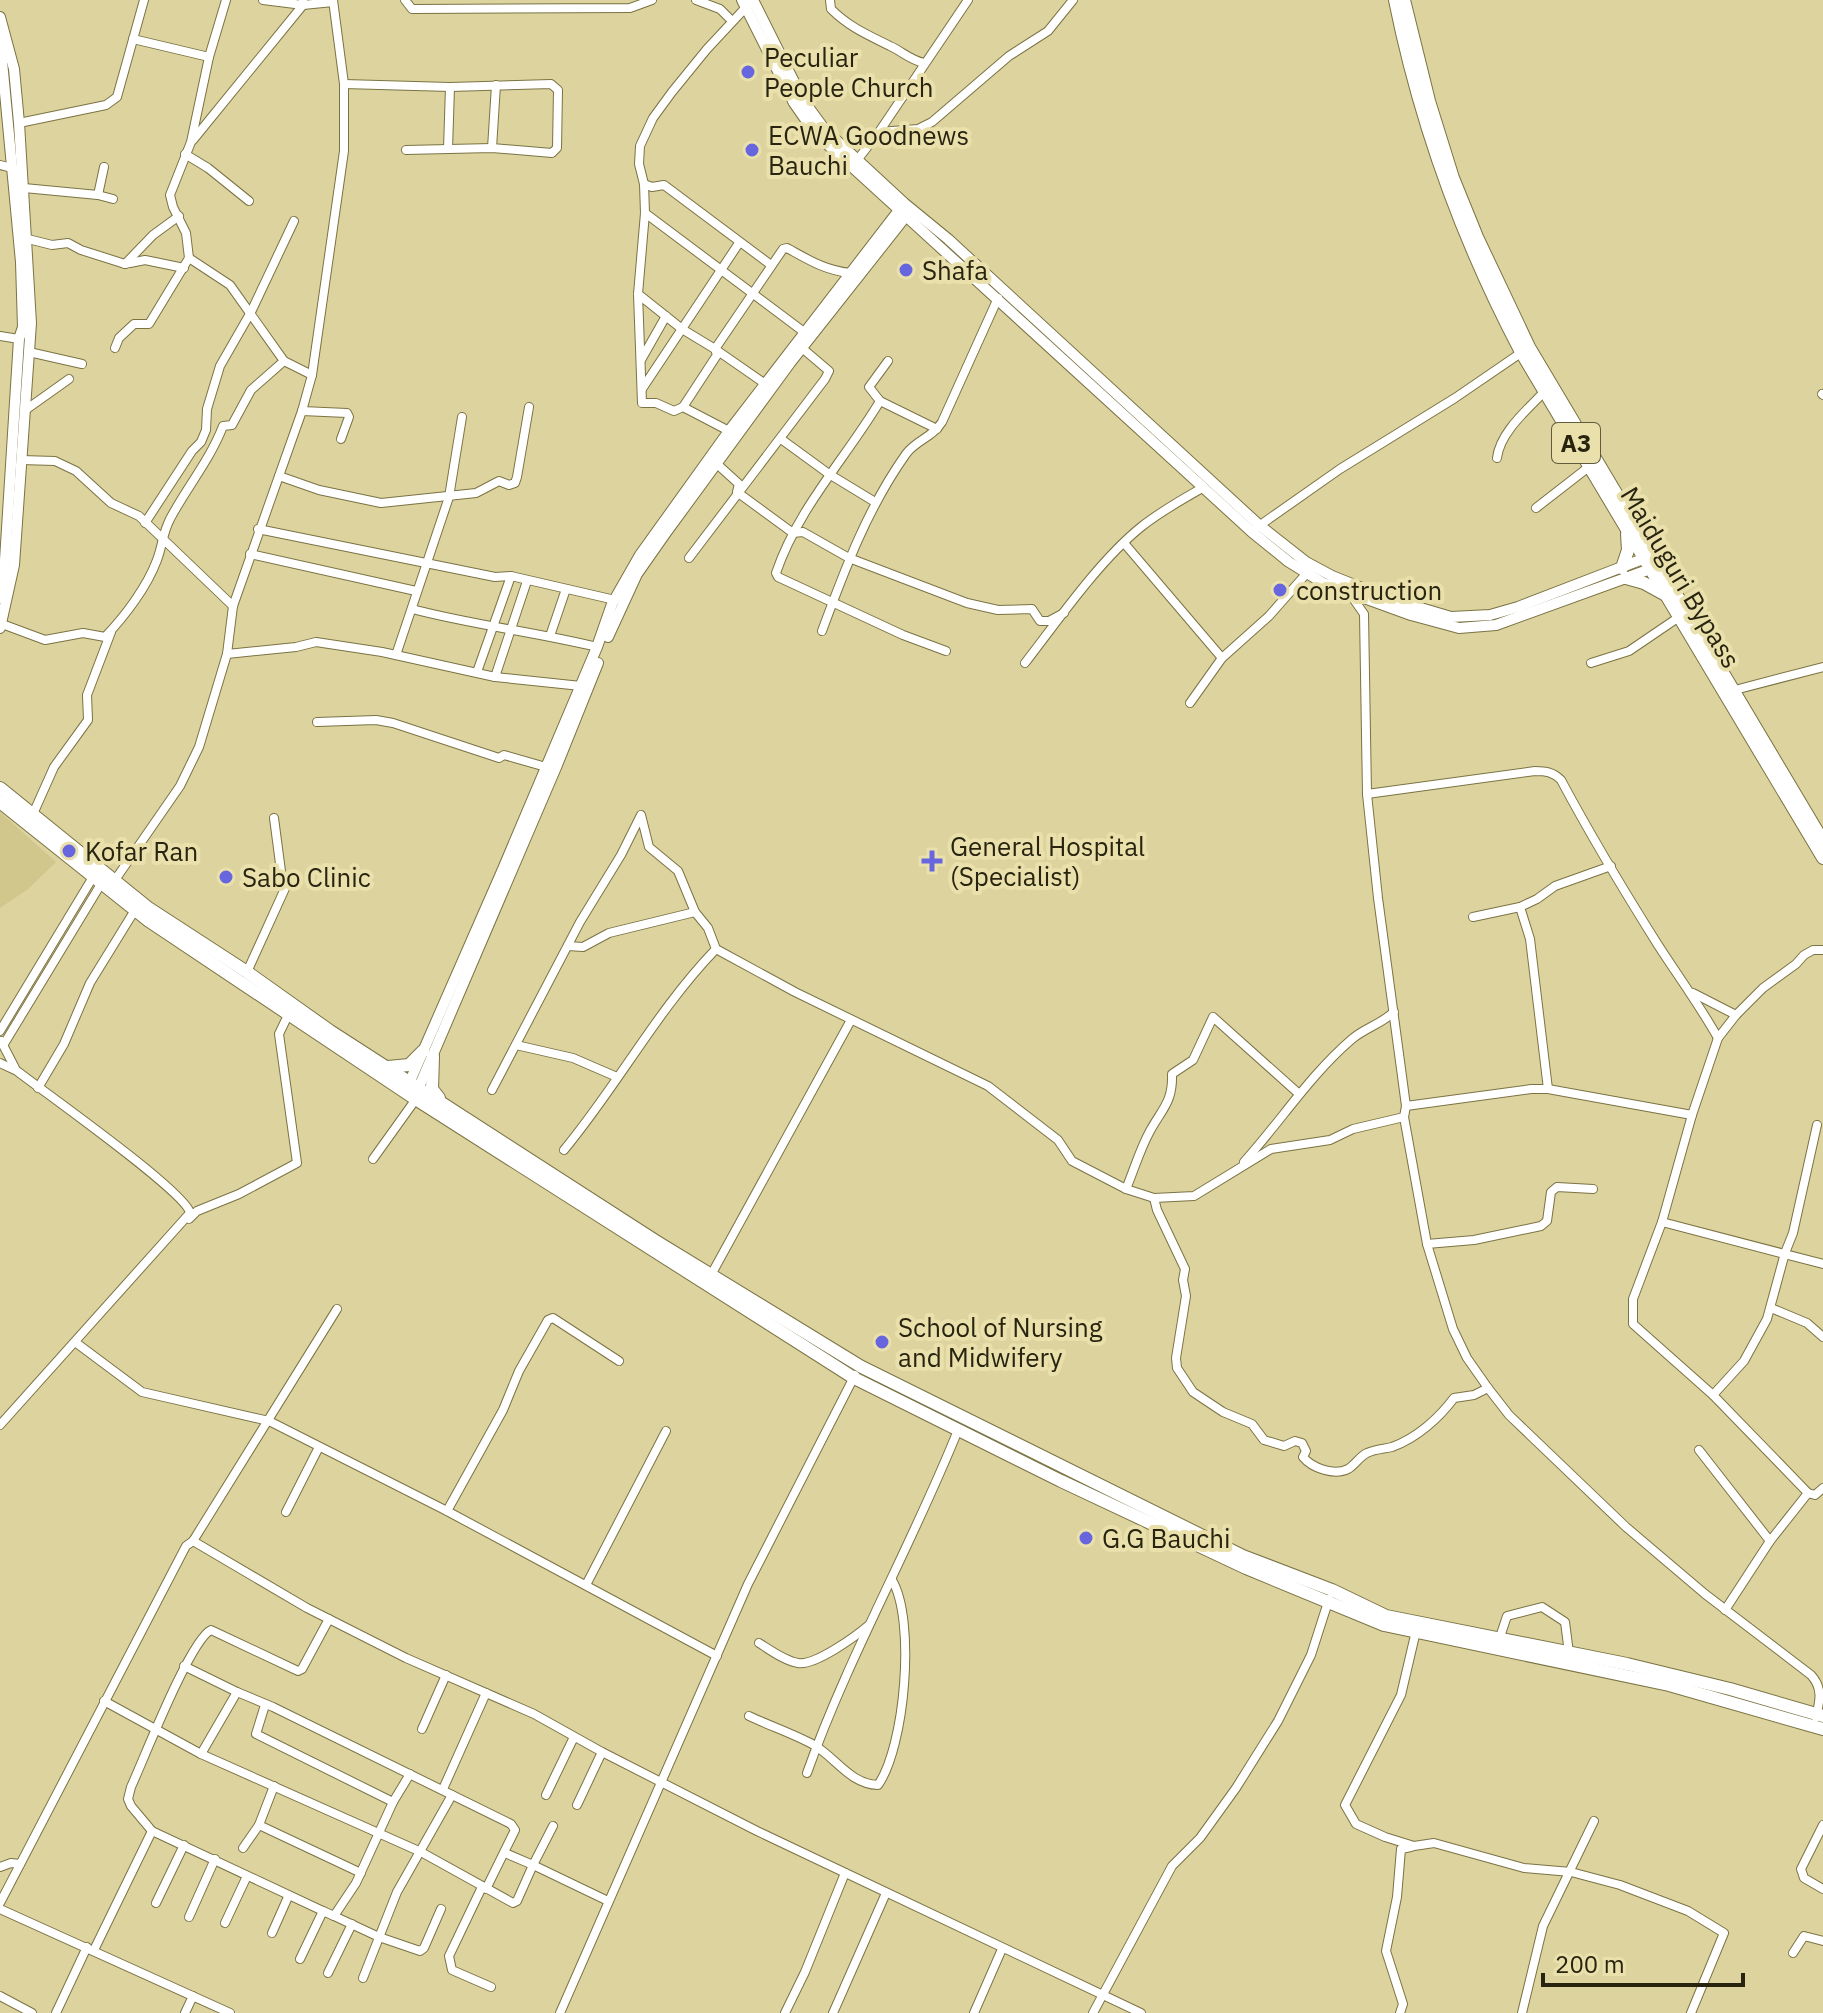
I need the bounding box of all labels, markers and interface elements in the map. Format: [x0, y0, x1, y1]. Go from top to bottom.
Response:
place label: Peculiar People Church [764, 40, 934, 104]
marker: Peculiar People Church [739, 63, 757, 81]
place label: ECWA Goodnews Bauchi [768, 118, 969, 182]
marker: ECWA Goodnews Bauchi [743, 141, 761, 159]
place label: Shafa [922, 253, 988, 287]
marker: Shafa [897, 261, 915, 279]
road number: A3 [1552, 423, 1600, 463]
street label: Maiduguri Bypass [1613, 480, 1749, 674]
place label: construction [1296, 573, 1442, 607]
marker: construction [1271, 581, 1289, 599]
place label: General Hospital (Specialist) [950, 829, 1145, 893]
place label: Kofar Ran [85, 834, 198, 868]
marker: Kofar Ran [60, 842, 78, 860]
marker: General Hospital (Specialist) [921, 850, 943, 872]
place label: Sabo Clinic [242, 860, 371, 894]
marker: Sabo Clinic [217, 868, 235, 886]
place label: School of Nursing and Midwifery [898, 1310, 1103, 1374]
marker: School of Nursing and Midwifery [873, 1333, 891, 1351]
place label: G.G Bauchi [1102, 1521, 1231, 1555]
marker: G.G Bauchi [1077, 1529, 1095, 1547]
scale bar [1543, 1937, 1743, 1987]
text: 200 m [1555, 1948, 1625, 1980]

